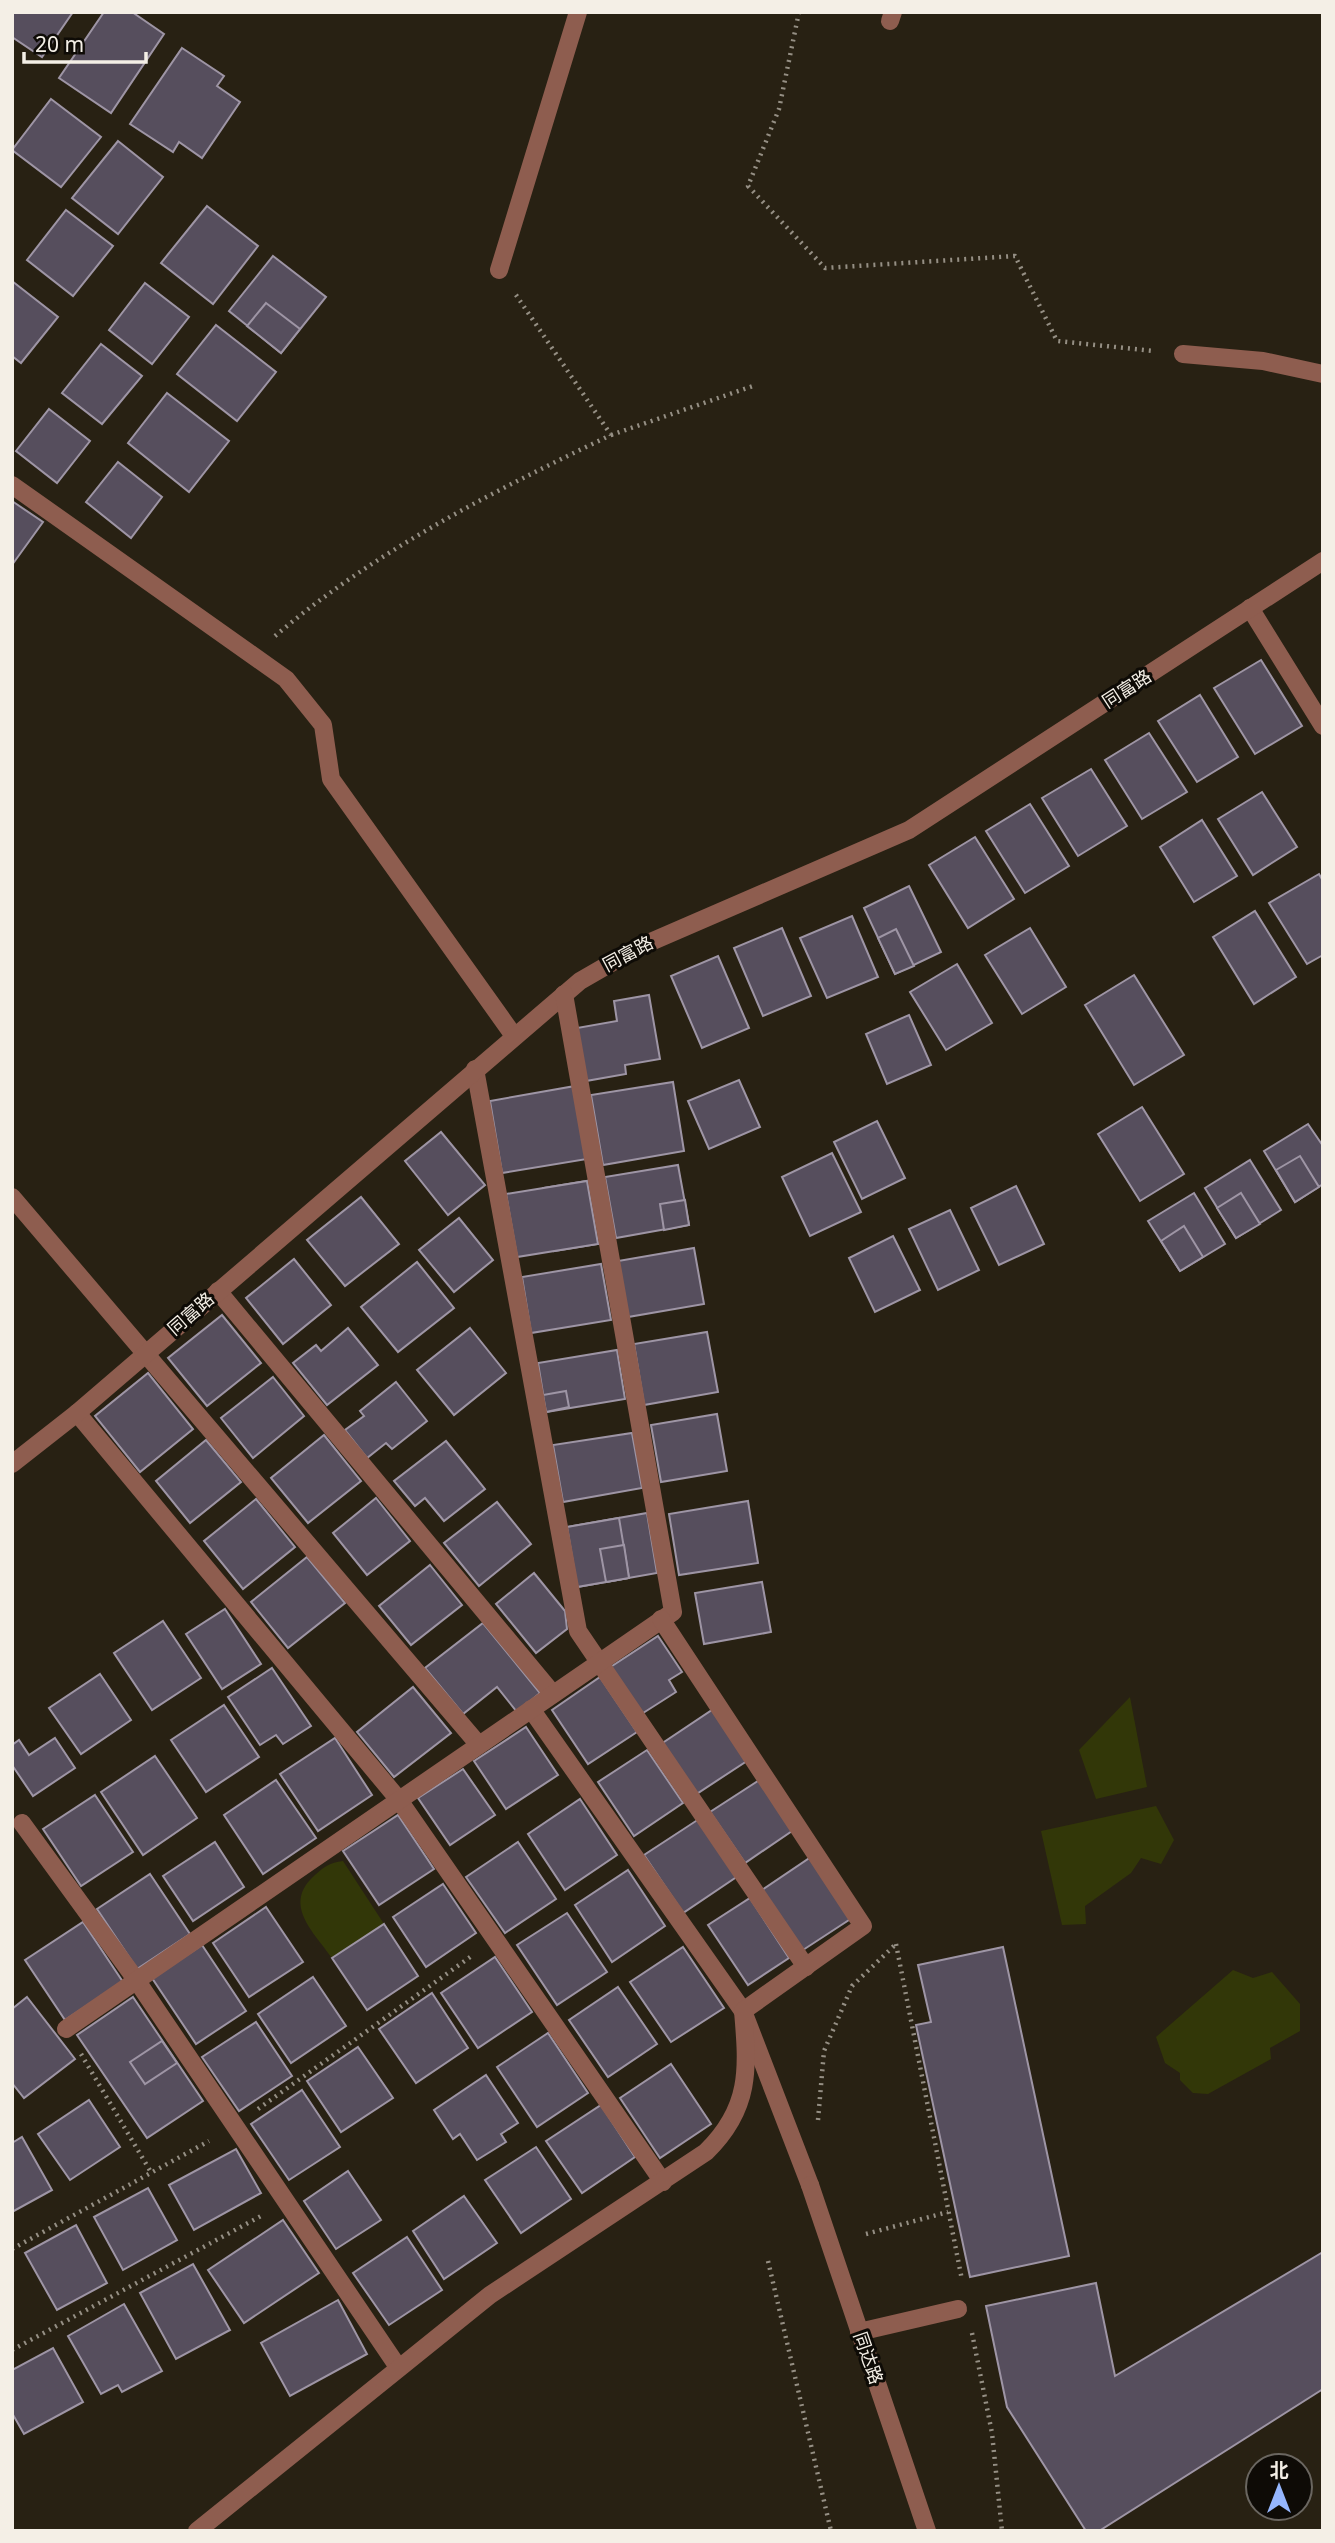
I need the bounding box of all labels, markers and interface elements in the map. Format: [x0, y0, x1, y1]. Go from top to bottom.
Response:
scale bar [24, 21, 147, 65]
text: 20 m [35, 30, 84, 58]
street label: 同富路 [1097, 663, 1156, 713]
street label: 同富路 [598, 930, 657, 976]
street label: 同富路 [162, 1286, 219, 1340]
street label: 同达路 [849, 2328, 889, 2387]
north arrow [1244, 2452, 1314, 2522]
text: 北 [1269, 2457, 1289, 2483]

